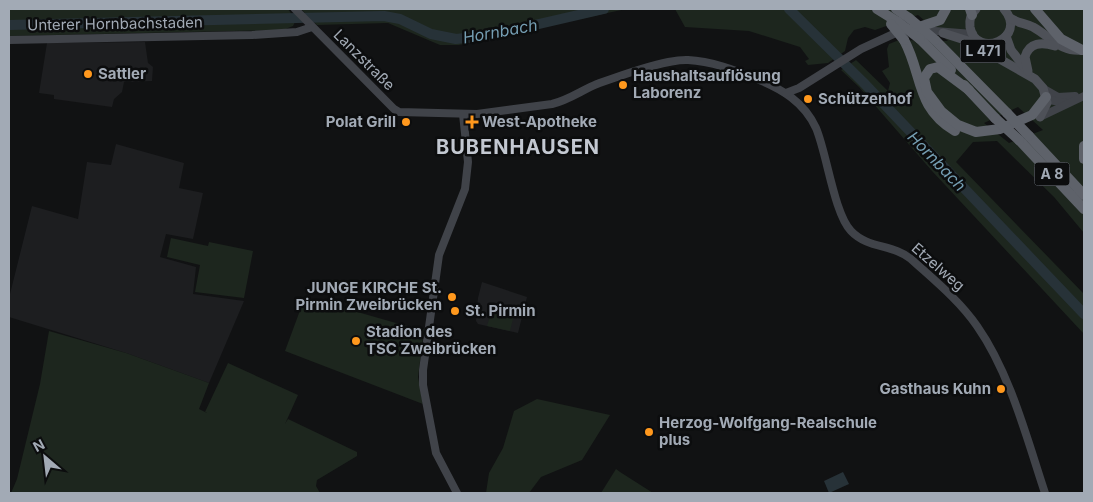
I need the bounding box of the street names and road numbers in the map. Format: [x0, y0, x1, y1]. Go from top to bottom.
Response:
street label: Unterer Hornbachstaden [27, 12, 203, 35]
street label: Lanzstraße [330, 25, 399, 94]
road number: L 471 [960, 40, 1006, 62]
road number: A 8 [1034, 162, 1070, 185]
street label: Etzelweg [908, 238, 969, 295]

